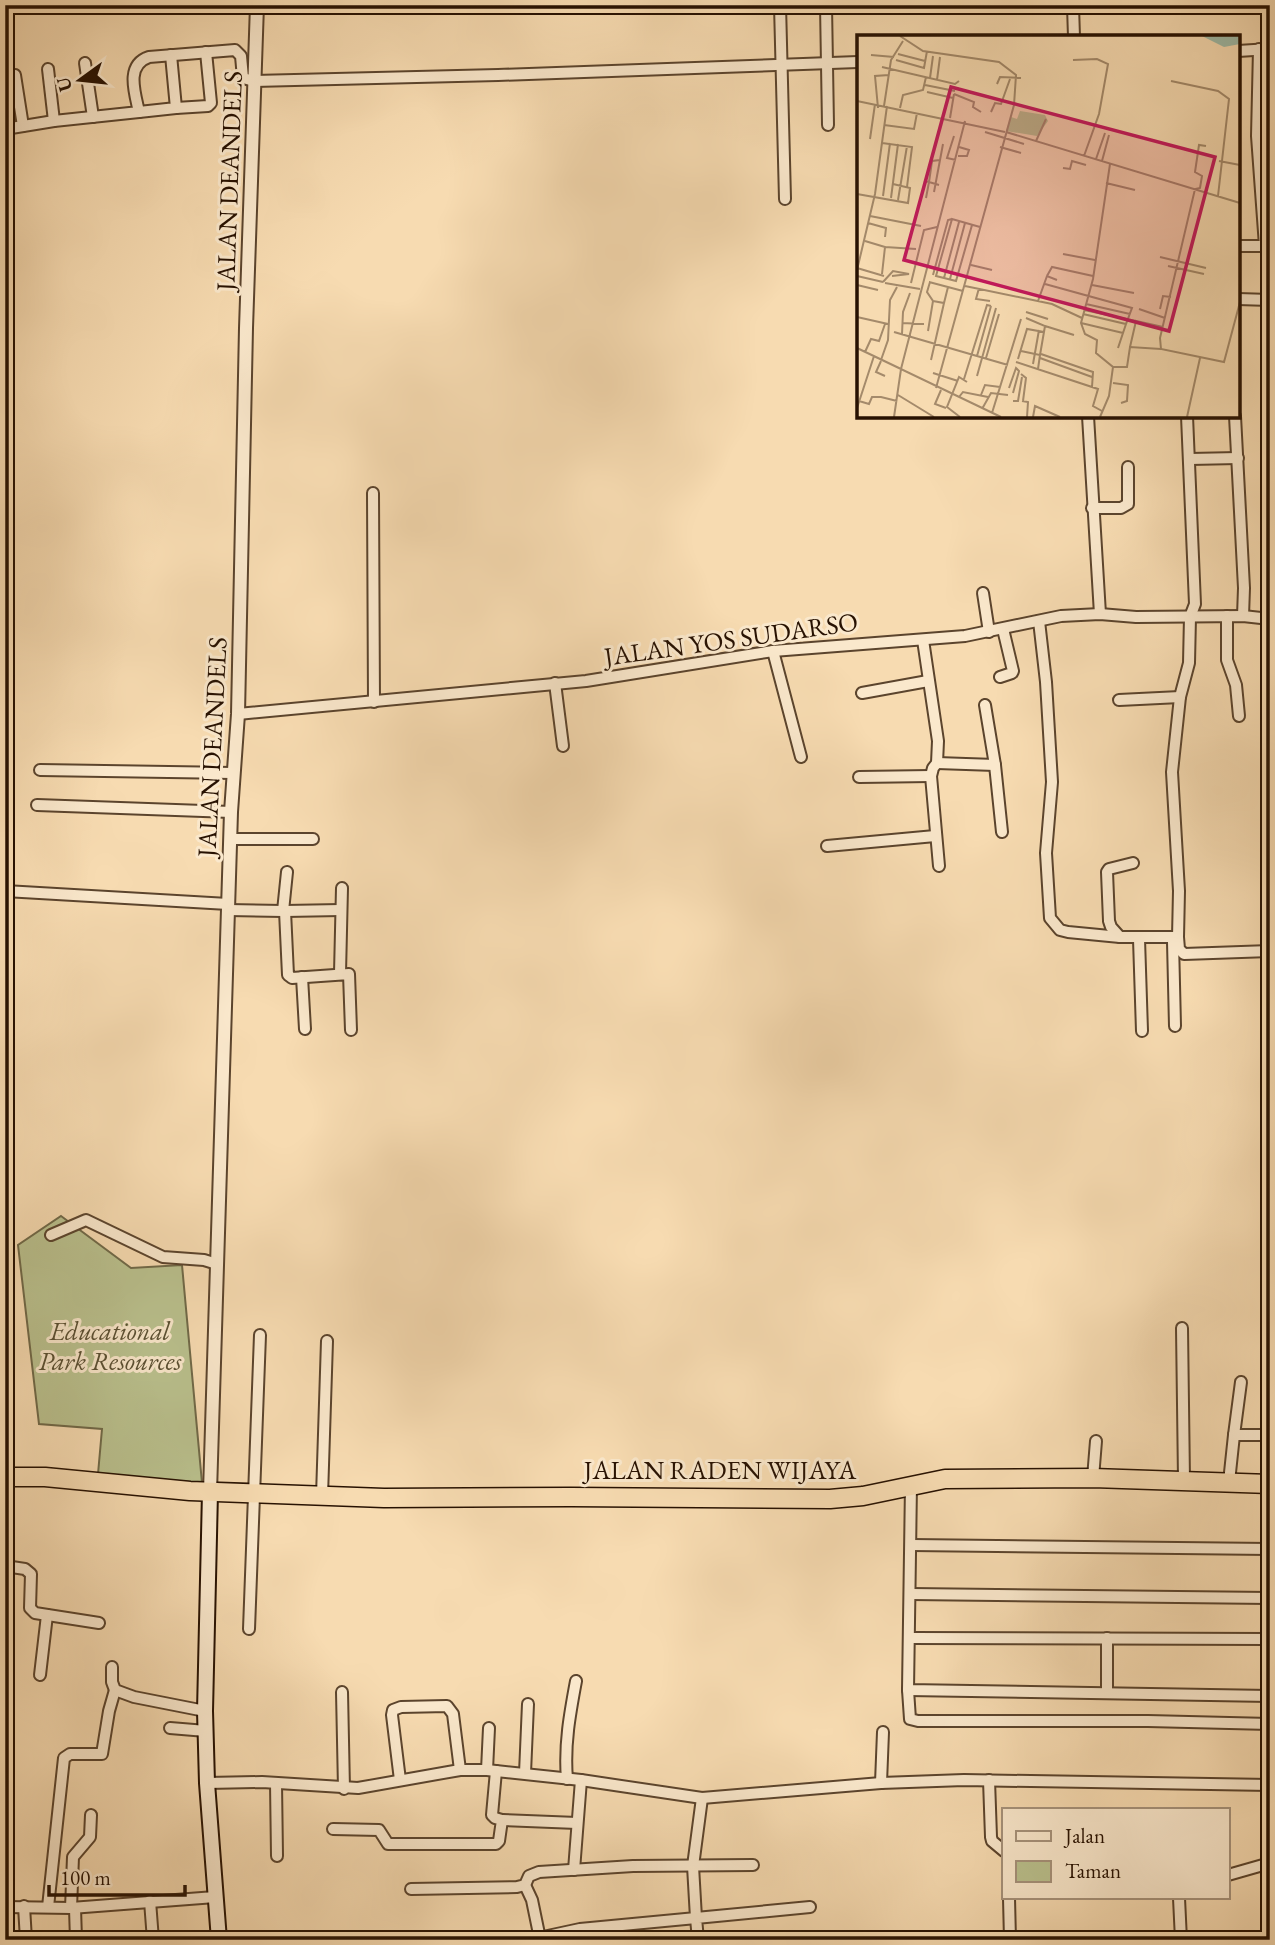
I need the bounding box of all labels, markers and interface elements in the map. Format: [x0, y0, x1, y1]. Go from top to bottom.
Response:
inset map [857, 35, 1240, 418]
north arrow [46, 46, 116, 116]
street label: JALAN DEANDELS [208, 70, 250, 294]
text: U [50, 74, 78, 94]
street label: JALAN YOS SUDARSO [600, 604, 860, 674]
street label: JALAN DEANDELS [189, 636, 235, 860]
park label: Educational Park Resources [39, 1314, 182, 1378]
street label: JALAN RADEN WIJAYA [582, 1453, 857, 1487]
legend [1002, 1808, 1230, 1899]
text: Jalan [1063, 1822, 1105, 1849]
scale bar [49, 1854, 186, 1898]
text: Taman [1065, 1857, 1121, 1884]
text: 100 m [60, 1864, 111, 1891]

